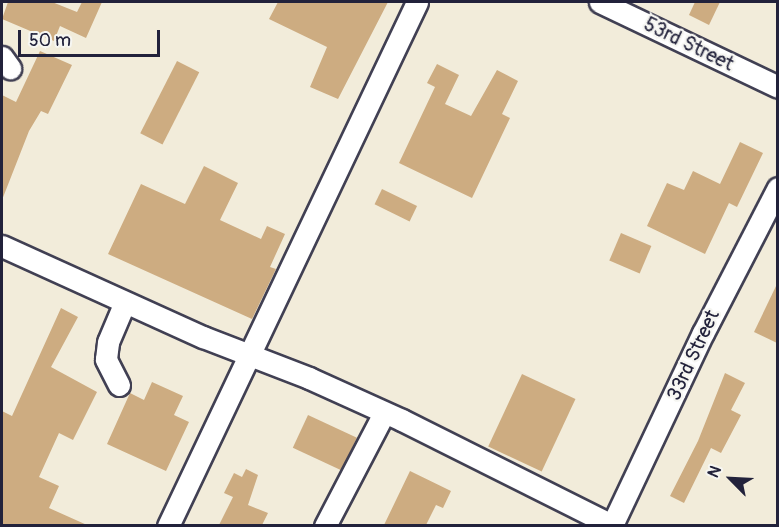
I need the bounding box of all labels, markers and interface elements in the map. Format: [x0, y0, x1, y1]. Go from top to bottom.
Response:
street label: 53rd Street [640, 12, 738, 76]
scale bar [21, 18, 164, 56]
text: 50 m [29, 29, 71, 52]
street label: 33rd Street [662, 306, 724, 404]
north arrow [701, 449, 761, 509]
text: N [703, 463, 726, 481]

